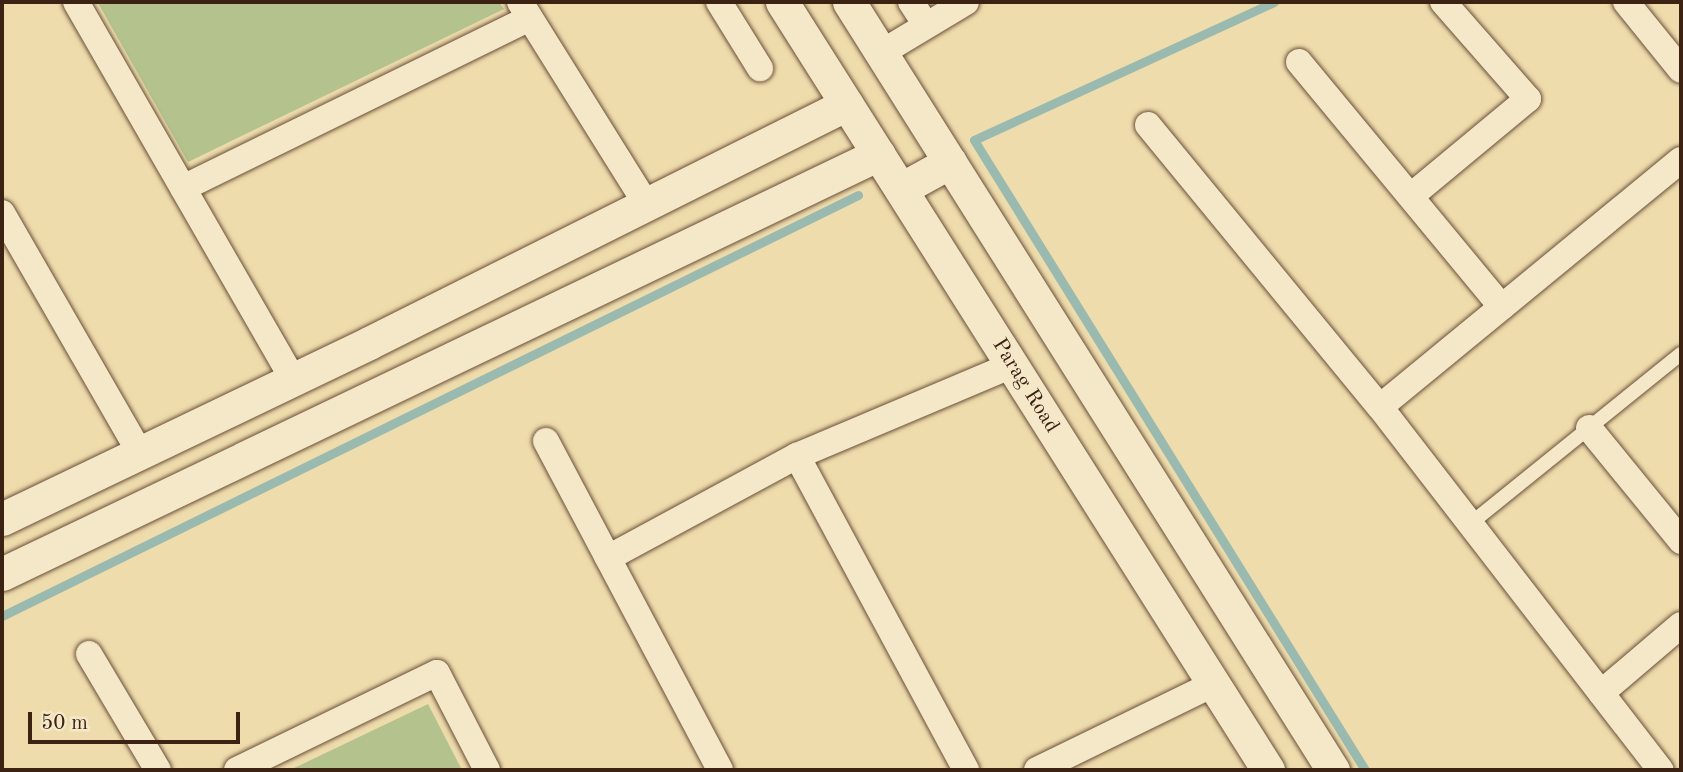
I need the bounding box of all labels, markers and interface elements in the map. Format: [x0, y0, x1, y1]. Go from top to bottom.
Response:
street label: Parag Road [986, 334, 1064, 438]
scale bar [32, 698, 243, 742]
text: 50 m [41, 713, 88, 734]

